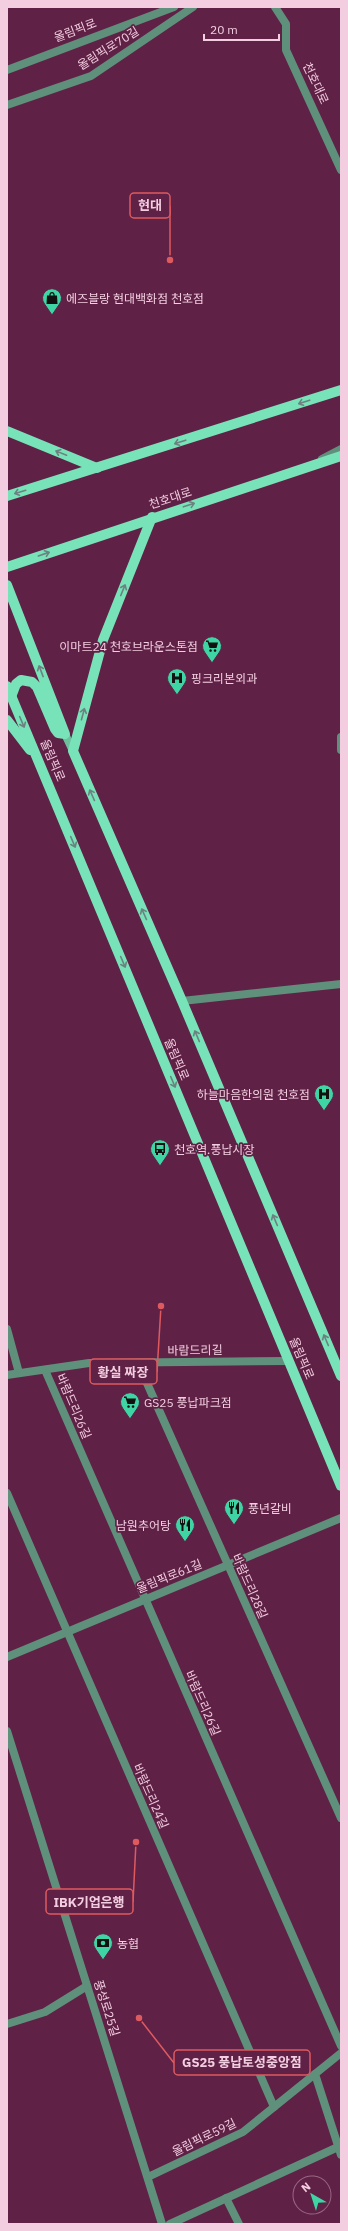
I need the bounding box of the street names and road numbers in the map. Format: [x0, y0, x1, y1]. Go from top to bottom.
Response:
street label: 올림픽로 [52, 15, 98, 45]
street label: 올림픽로70길 [75, 23, 141, 73]
street label: 천호대로 [300, 60, 332, 106]
street label: 천호대로 [147, 484, 193, 512]
street label: 올림픽로 [37, 737, 69, 783]
street label: 올림픽로 [161, 1036, 193, 1082]
street label: 올림픽로 [286, 1335, 318, 1381]
street label: 바람드리길 [167, 1342, 223, 1358]
street label: 바람드리26길 [53, 1371, 95, 1441]
street label: 바람드리28길 [229, 1551, 271, 1621]
street label: 올림픽로61길 [134, 1556, 204, 1596]
street label: 바람드리26길 [182, 1668, 224, 1738]
street label: 바람드리24길 [130, 1761, 172, 1831]
street label: 풍성로25길 [91, 1978, 123, 2038]
street label: 올림픽로59길 [169, 2115, 239, 2159]

